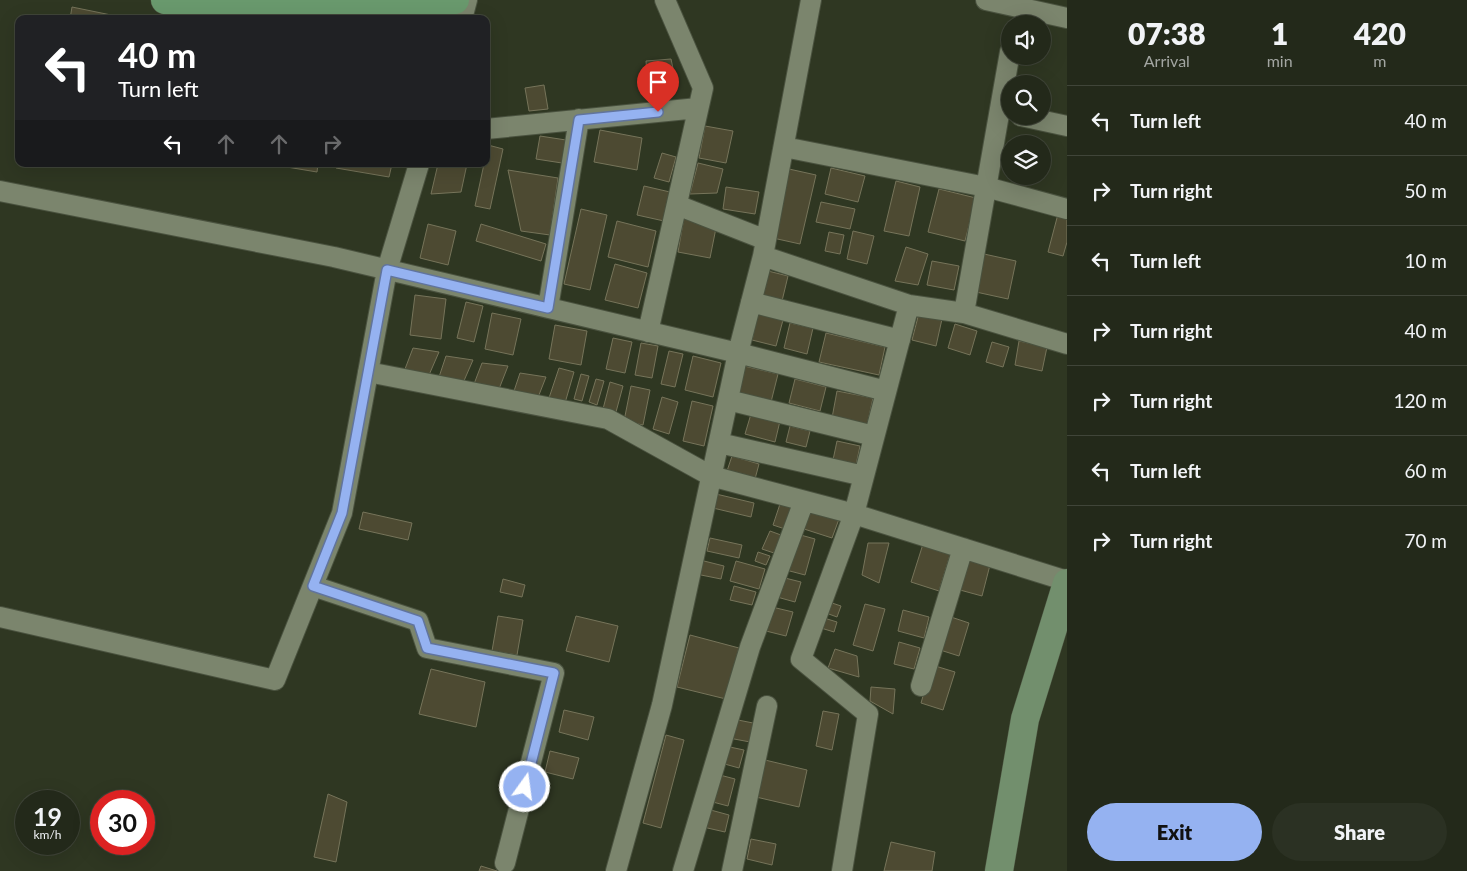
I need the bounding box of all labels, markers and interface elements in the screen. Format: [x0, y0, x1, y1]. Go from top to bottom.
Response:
map controls [1001, 15, 1051, 185]
button: sound [1001, 15, 1051, 65]
text: 07:38 [1128, 15, 1206, 51]
text: 1 [1271, 15, 1288, 51]
text: 420 [1354, 15, 1406, 51]
text: 40 m [118, 33, 196, 75]
icon: left [35, 35, 100, 100]
text: Arrival [1144, 51, 1190, 70]
text: min [1267, 51, 1293, 70]
text: m [1373, 51, 1386, 70]
pin [637, 61, 679, 112]
icon: arrive [644, 68, 672, 96]
text: Turn left [118, 75, 199, 102]
button: search [1001, 75, 1051, 125]
icon: left [1087, 107, 1115, 135]
text: Turn left [1130, 109, 1201, 132]
text: 40 m [1404, 109, 1447, 132]
icon: left [159, 130, 187, 158]
icon: ahead [212, 130, 240, 158]
icon: ahead [265, 130, 293, 158]
icon: right [318, 130, 346, 158]
button: layers [1001, 135, 1051, 185]
icon: right [1087, 177, 1115, 205]
text: Turn right [1130, 179, 1212, 202]
text: 50 m [1404, 179, 1447, 202]
icon: left [1087, 247, 1115, 275]
text: Turn left [1130, 249, 1201, 272]
text: 10 m [1404, 249, 1447, 272]
icon: right [1087, 317, 1115, 345]
text: Turn right [1130, 319, 1212, 342]
text: 40 m [1404, 319, 1447, 342]
icon: right [1087, 387, 1115, 415]
text: Turn right [1130, 389, 1212, 412]
text: 120 m [1393, 389, 1447, 412]
icon: left [1087, 457, 1115, 485]
text: Turn left [1130, 459, 1201, 482]
text: 60 m [1404, 459, 1447, 482]
icon: right [1087, 527, 1115, 555]
text: Turn right [1130, 529, 1212, 552]
text: 70 m [1404, 529, 1447, 552]
position arrow [498, 760, 550, 812]
speed limit sign: 30 [90, 790, 155, 855]
text: 19 [33, 801, 62, 831]
button: Exit [1087, 803, 1262, 861]
button: Share [1272, 803, 1447, 861]
text: km/h [33, 827, 62, 842]

